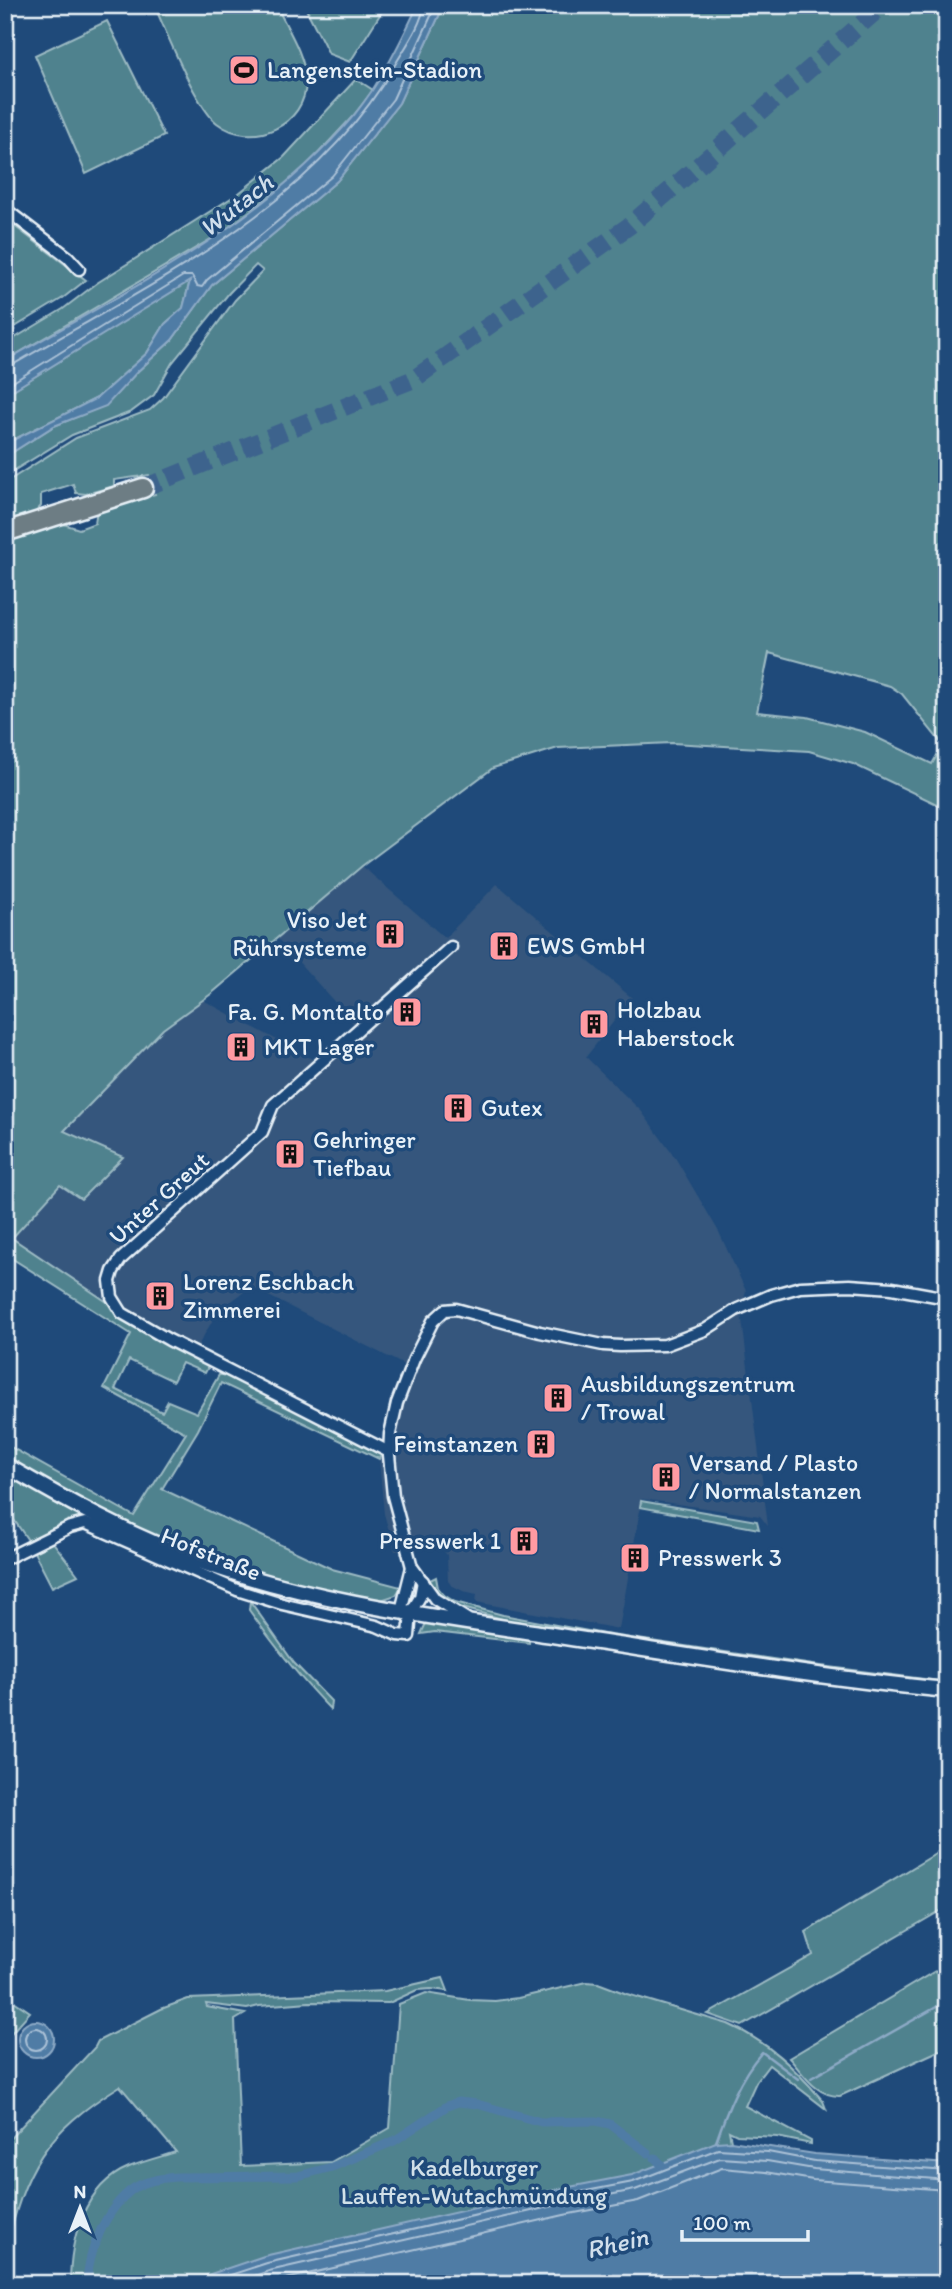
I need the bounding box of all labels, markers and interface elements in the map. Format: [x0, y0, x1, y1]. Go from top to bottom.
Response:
sports icon: Langenstein-Stadion [227, 53, 261, 87]
place label: Langenstein-Stadion [267, 55, 483, 84]
water label: Wutach [193, 166, 279, 244]
place label: Viso Jet Rührsysteme [232, 905, 367, 962]
building icon: Viso Jet Rührsysteme [373, 917, 407, 951]
building icon: EWS GmbH [487, 929, 521, 963]
place label: EWS GmbH [527, 931, 646, 960]
building icon: Fa. G. Montalto [390, 995, 424, 1029]
place label: Holzbau Haberstock [617, 995, 735, 1052]
place label: Fa. G. Montalto [227, 997, 384, 1026]
building icon: Holzbau Haberstock [577, 1007, 611, 1041]
building icon: MKT Lager [224, 1030, 258, 1064]
place label: MKT Lager [264, 1032, 374, 1061]
building icon: Gutex [441, 1091, 475, 1125]
place label: Gutex [481, 1093, 543, 1122]
place label: Gehringer Tiefbau [313, 1125, 416, 1182]
building icon: Gehringer Tiefbau [273, 1137, 307, 1171]
street label: Unter Greut [103, 1145, 215, 1250]
place label: Lorenz Eschbach Zimmerei [183, 1267, 354, 1324]
building icon: Lorenz Eschbach Zimmerei [143, 1279, 177, 1313]
place label: Ausbildungszentrum / Trowal [581, 1369, 795, 1426]
building icon: Ausbildungszentrum / Trowal [541, 1381, 575, 1415]
building icon: Feinstanzen [524, 1427, 558, 1461]
place label: Feinstanzen [394, 1429, 518, 1458]
place label: Versand / Plasto / Normalstanzen [689, 1448, 862, 1505]
building icon: Versand / Plasto / Normalstanzen [649, 1460, 683, 1494]
street label: Hofstraße [157, 1520, 265, 1587]
building icon: Presswerk 1 [507, 1524, 541, 1558]
place label: Presswerk 1 [379, 1526, 501, 1555]
building icon: Presswerk 3 [618, 1541, 652, 1575]
place label: Presswerk 3 [658, 1543, 782, 1572]
park label: Kadelburger Lauffen-Wutachmündung [341, 2153, 608, 2210]
north arrow [46, 2174, 116, 2244]
text: N [74, 2180, 86, 2203]
scale bar [682, 2198, 808, 2242]
text: 100 m [693, 2210, 751, 2235]
water label: Rhein [583, 2220, 651, 2266]

